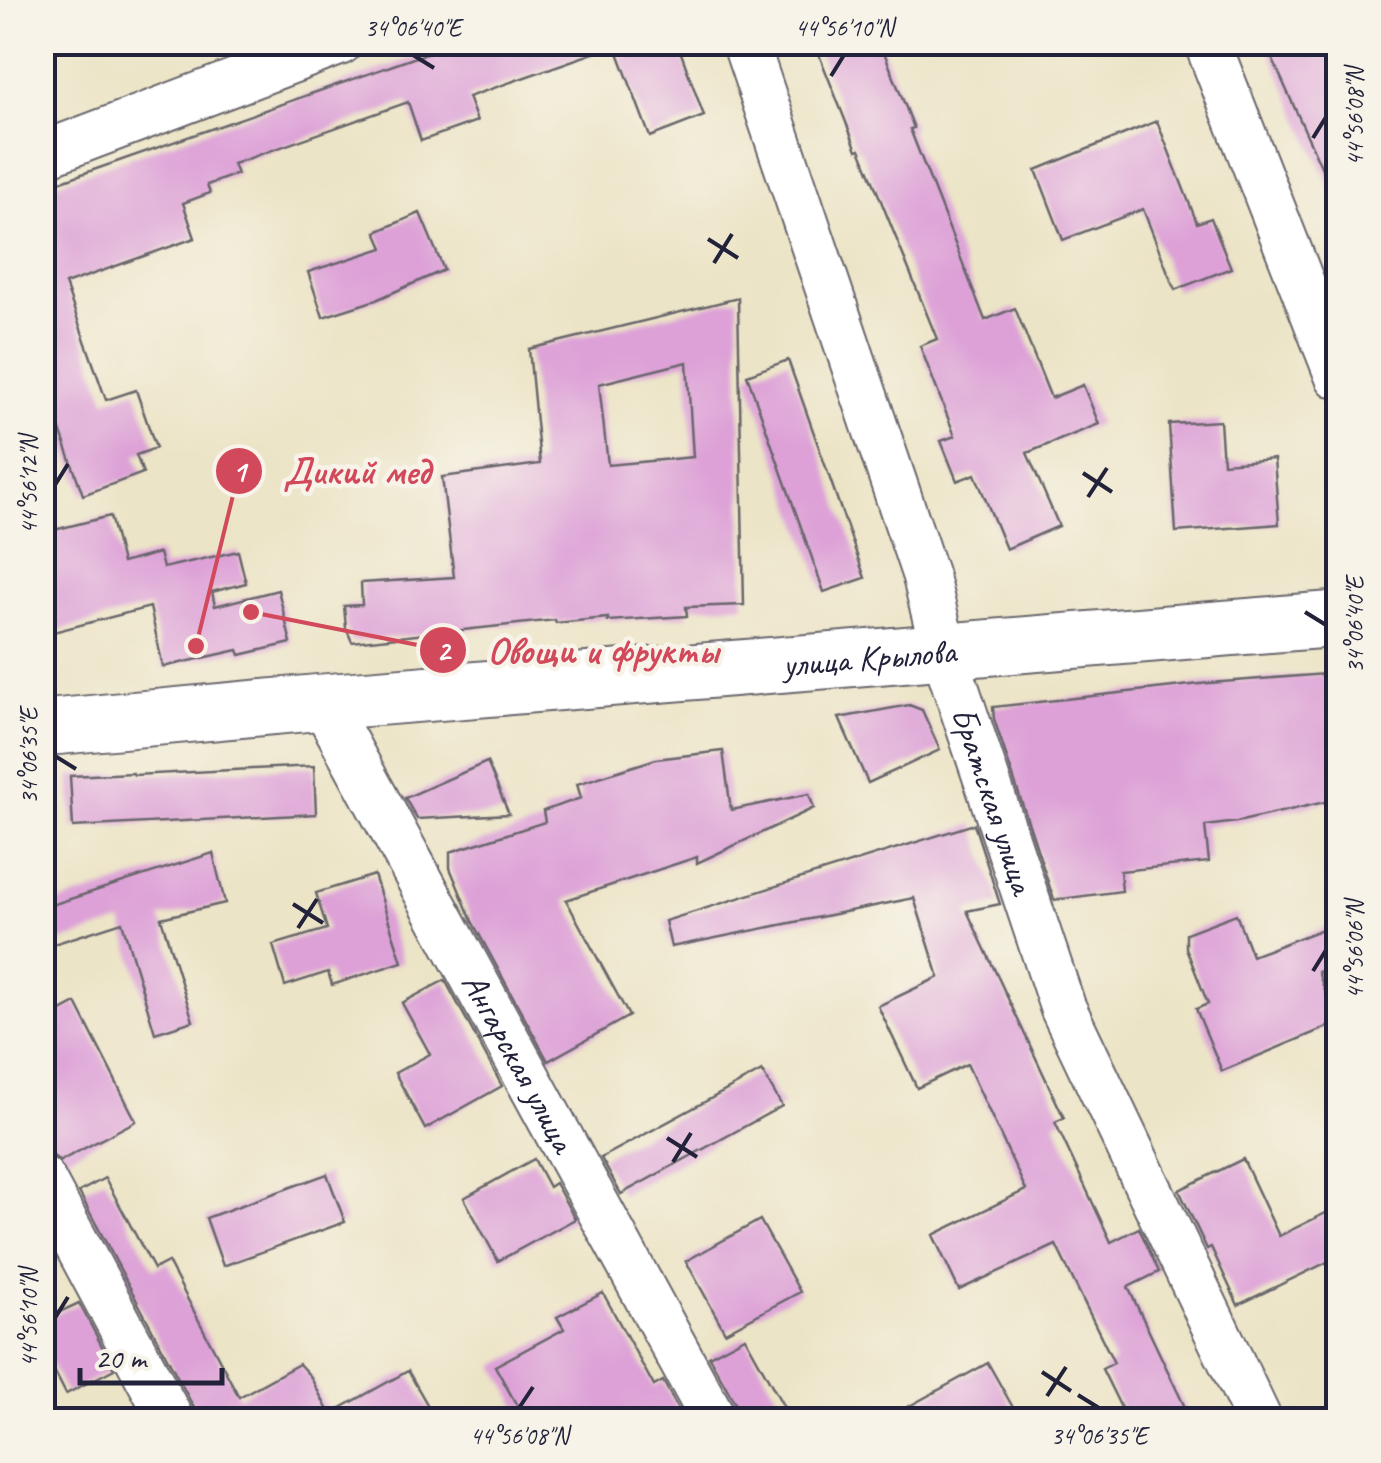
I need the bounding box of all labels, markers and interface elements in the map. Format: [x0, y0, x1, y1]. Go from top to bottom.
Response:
text: 34°06'40"E [365, 12, 464, 44]
text: 44°56'10"N [795, 12, 897, 44]
text: 44°56'08"N [1339, 64, 1371, 166]
text: 44°56'12"N [13, 432, 45, 534]
callout: Дикий мед [214, 437, 451, 505]
text: Дикий мед [283, 448, 434, 495]
text: 1 [232, 452, 249, 490]
text: 34°06'40"E [1339, 574, 1371, 673]
callout: Овощи и фрукты [418, 616, 737, 684]
text: Овощи и фрукты [487, 627, 722, 674]
street label: улица Крылова [779, 628, 959, 687]
text: 2 [436, 632, 452, 670]
street label: Братская улица [941, 701, 1046, 902]
text: 34°06'35"E [13, 705, 45, 804]
text: 44°56'06"N [1339, 897, 1371, 999]
street label: Ангарская улица [452, 965, 587, 1162]
text: 44°56'10"N [13, 1265, 45, 1367]
scale bar [80, 1323, 222, 1385]
text: 20 m [95, 1339, 148, 1377]
text: 44°56'08"N [470, 1420, 572, 1452]
text: 34°06'35"E [1051, 1420, 1150, 1452]

